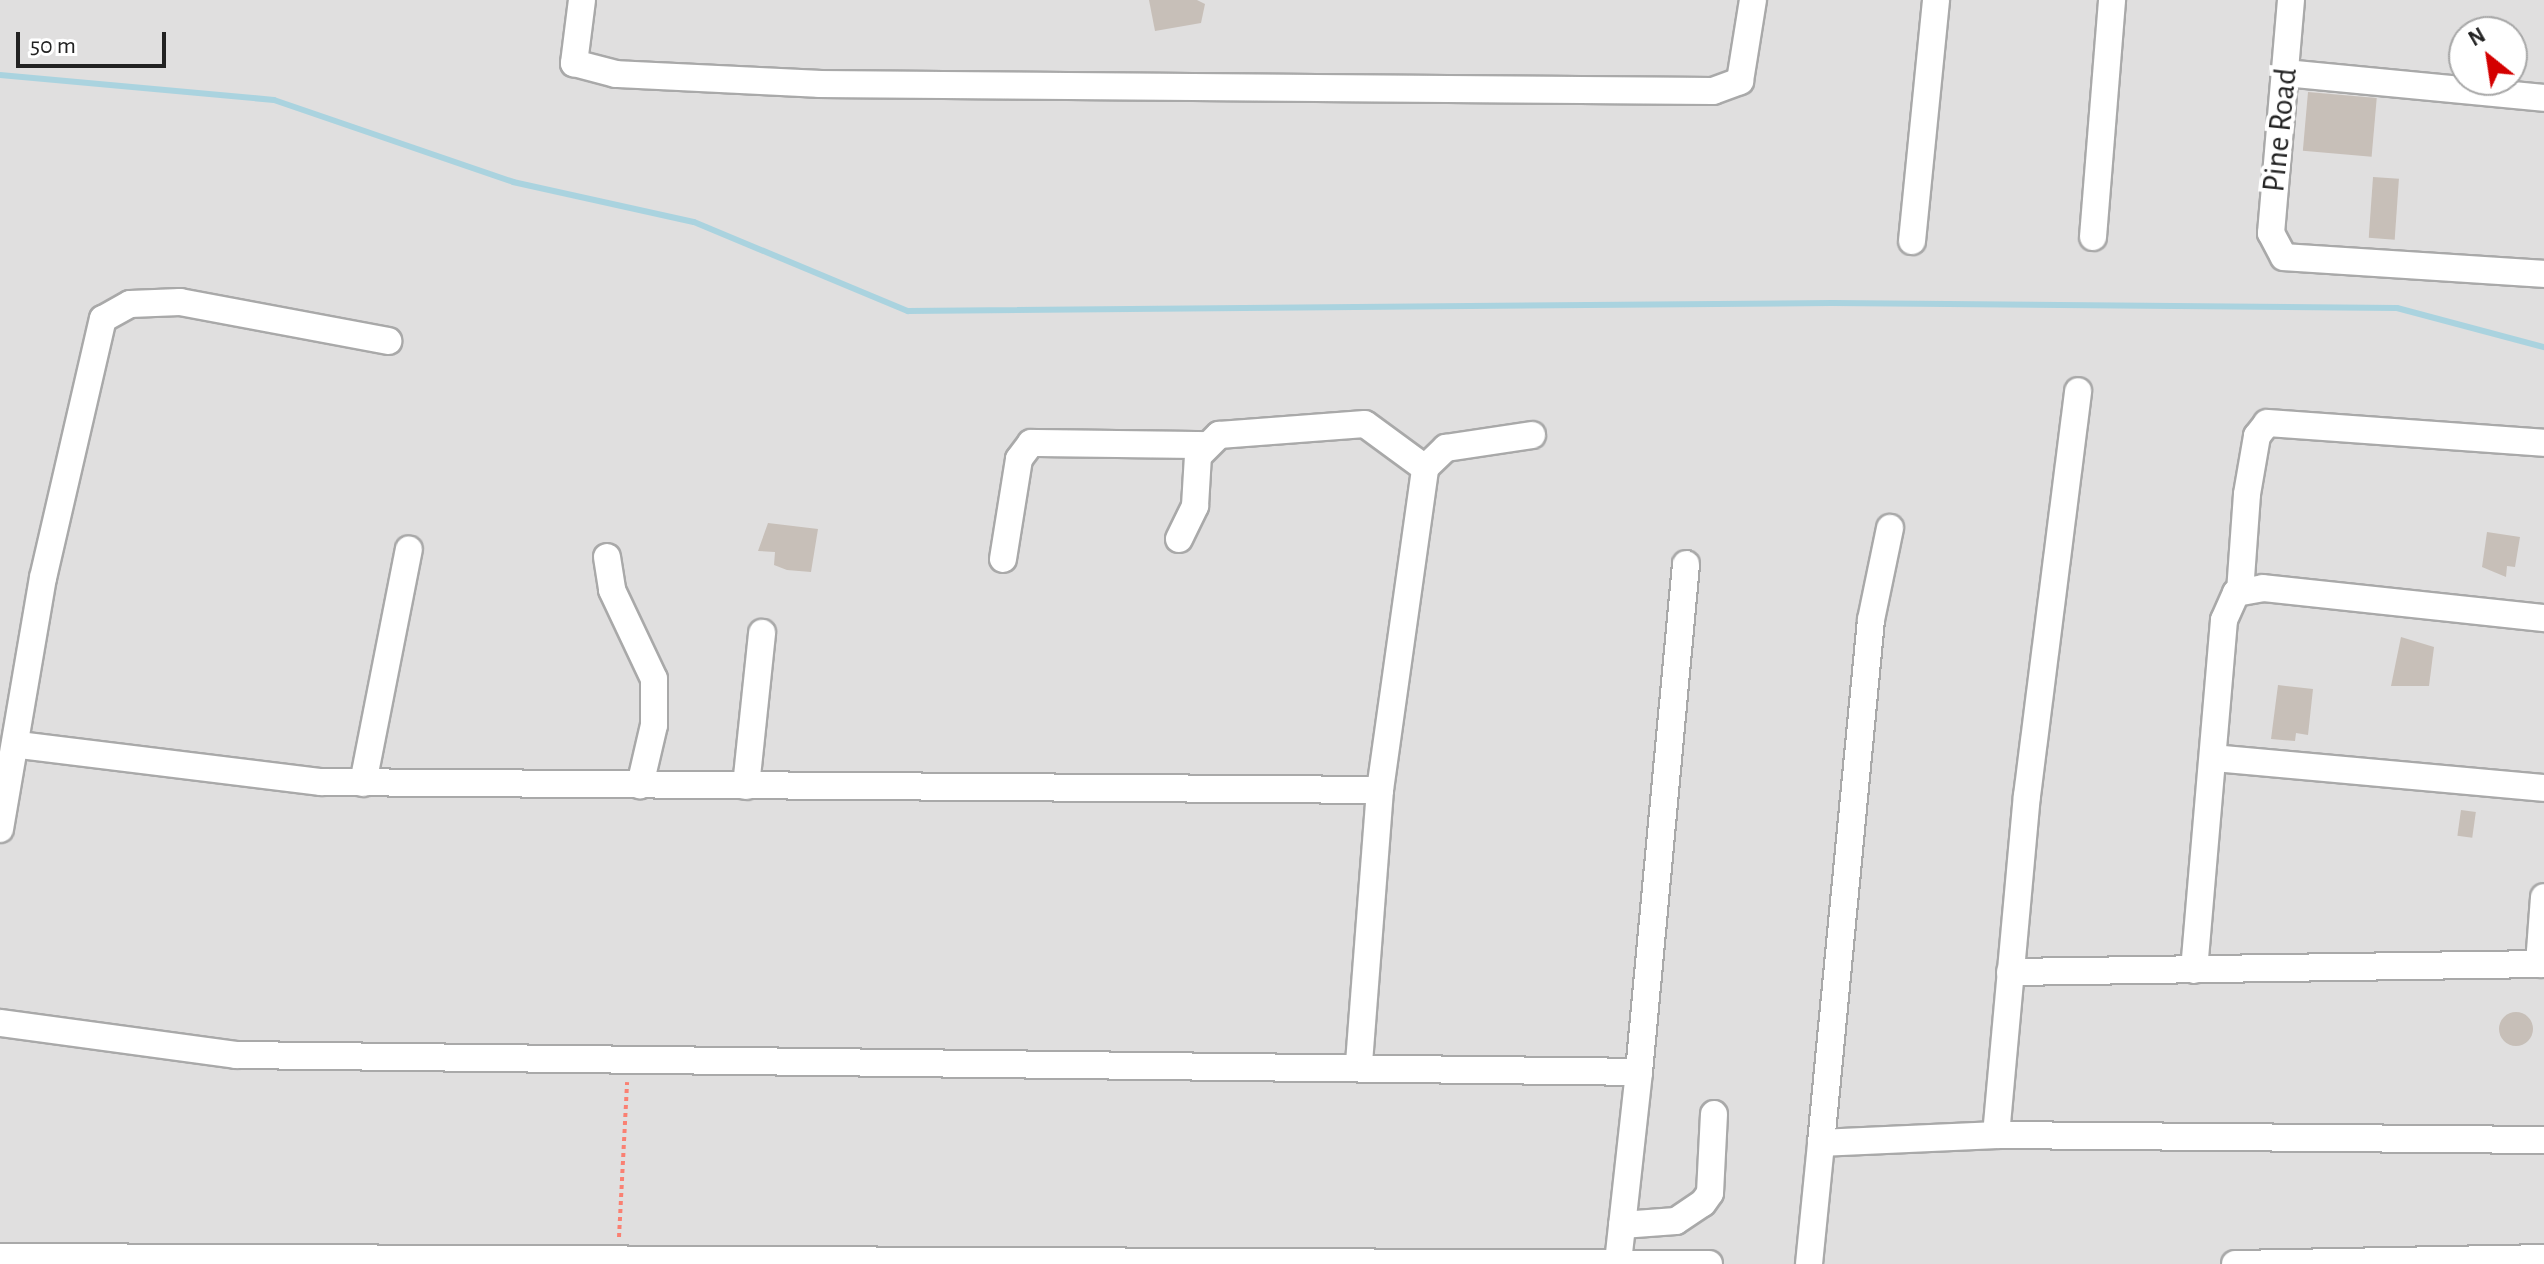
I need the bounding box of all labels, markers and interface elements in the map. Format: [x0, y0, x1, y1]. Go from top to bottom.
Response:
scale bar [20, 16, 170, 66]
north arrow [2448, 16, 2528, 96]
text: N [2465, 24, 2489, 50]
text: 50 m [30, 34, 76, 58]
street label: Pine Road [2254, 66, 2306, 194]

